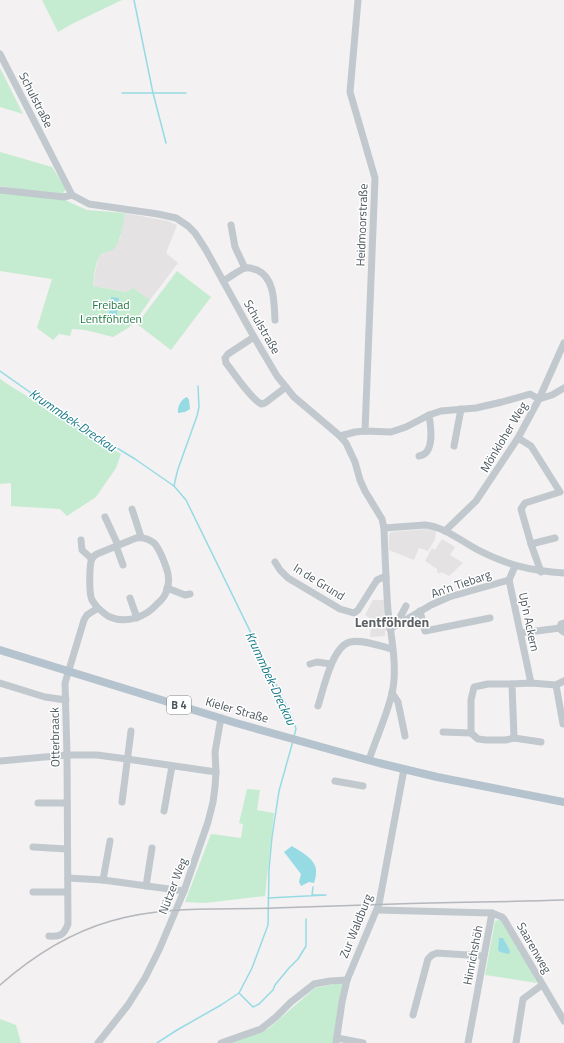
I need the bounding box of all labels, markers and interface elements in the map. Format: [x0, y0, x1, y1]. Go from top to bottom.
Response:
street label: Schulstraße [14, 69, 59, 131]
street label: Heidmoorstraße [351, 183, 372, 267]
park label: Freibad Lentföhrden [80, 295, 142, 328]
street label: Schulstraße [239, 296, 286, 358]
water label: Krummbek-Dreckau [25, 383, 122, 457]
street label: Mönkloher Weg [475, 398, 532, 476]
street label: In de Grund [290, 558, 349, 605]
street label: An'n Tiebarg [428, 564, 494, 603]
street label: Up'n Ackern [514, 591, 545, 653]
district label: Lentföhrden [355, 611, 429, 632]
water label: Krummbek-Dreckau [241, 628, 302, 730]
street label: Kieler Straße [203, 691, 271, 728]
road number: B 4 [167, 696, 191, 714]
street label: Otterbraack [44, 707, 65, 767]
street label: Nützer Weg [153, 855, 192, 917]
street label: Zur Waldburg [334, 891, 377, 961]
street label: Saarenweg [512, 919, 557, 977]
street label: Hinrichshöh [457, 923, 488, 986]

